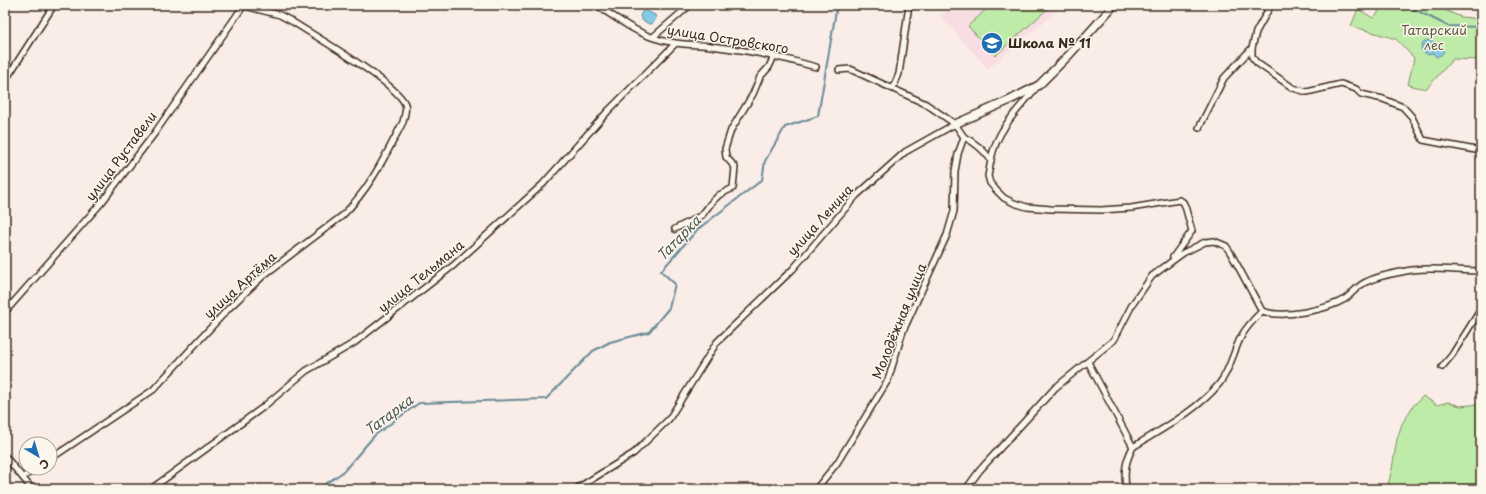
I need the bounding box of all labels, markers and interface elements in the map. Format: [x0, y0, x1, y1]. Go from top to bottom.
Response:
street label: улица Островского [666, 20, 790, 57]
park label: Татарский лес [1401, 20, 1467, 54]
school or university icon: Школа № 11 [979, 30, 1005, 56]
place label: Школа № 11 [1008, 33, 1091, 52]
street label: улица Руставели [81, 107, 161, 204]
street label: улица Ленина [782, 179, 857, 260]
water label: Татарка [652, 209, 706, 265]
street label: улица Тельмана [374, 234, 468, 316]
street label: улица Артёма [199, 247, 280, 322]
street label: Молодёжная улица [867, 259, 931, 382]
water label: Татарка [360, 389, 418, 440]
north arrow [18, 436, 58, 476]
text: С [36, 455, 53, 474]

